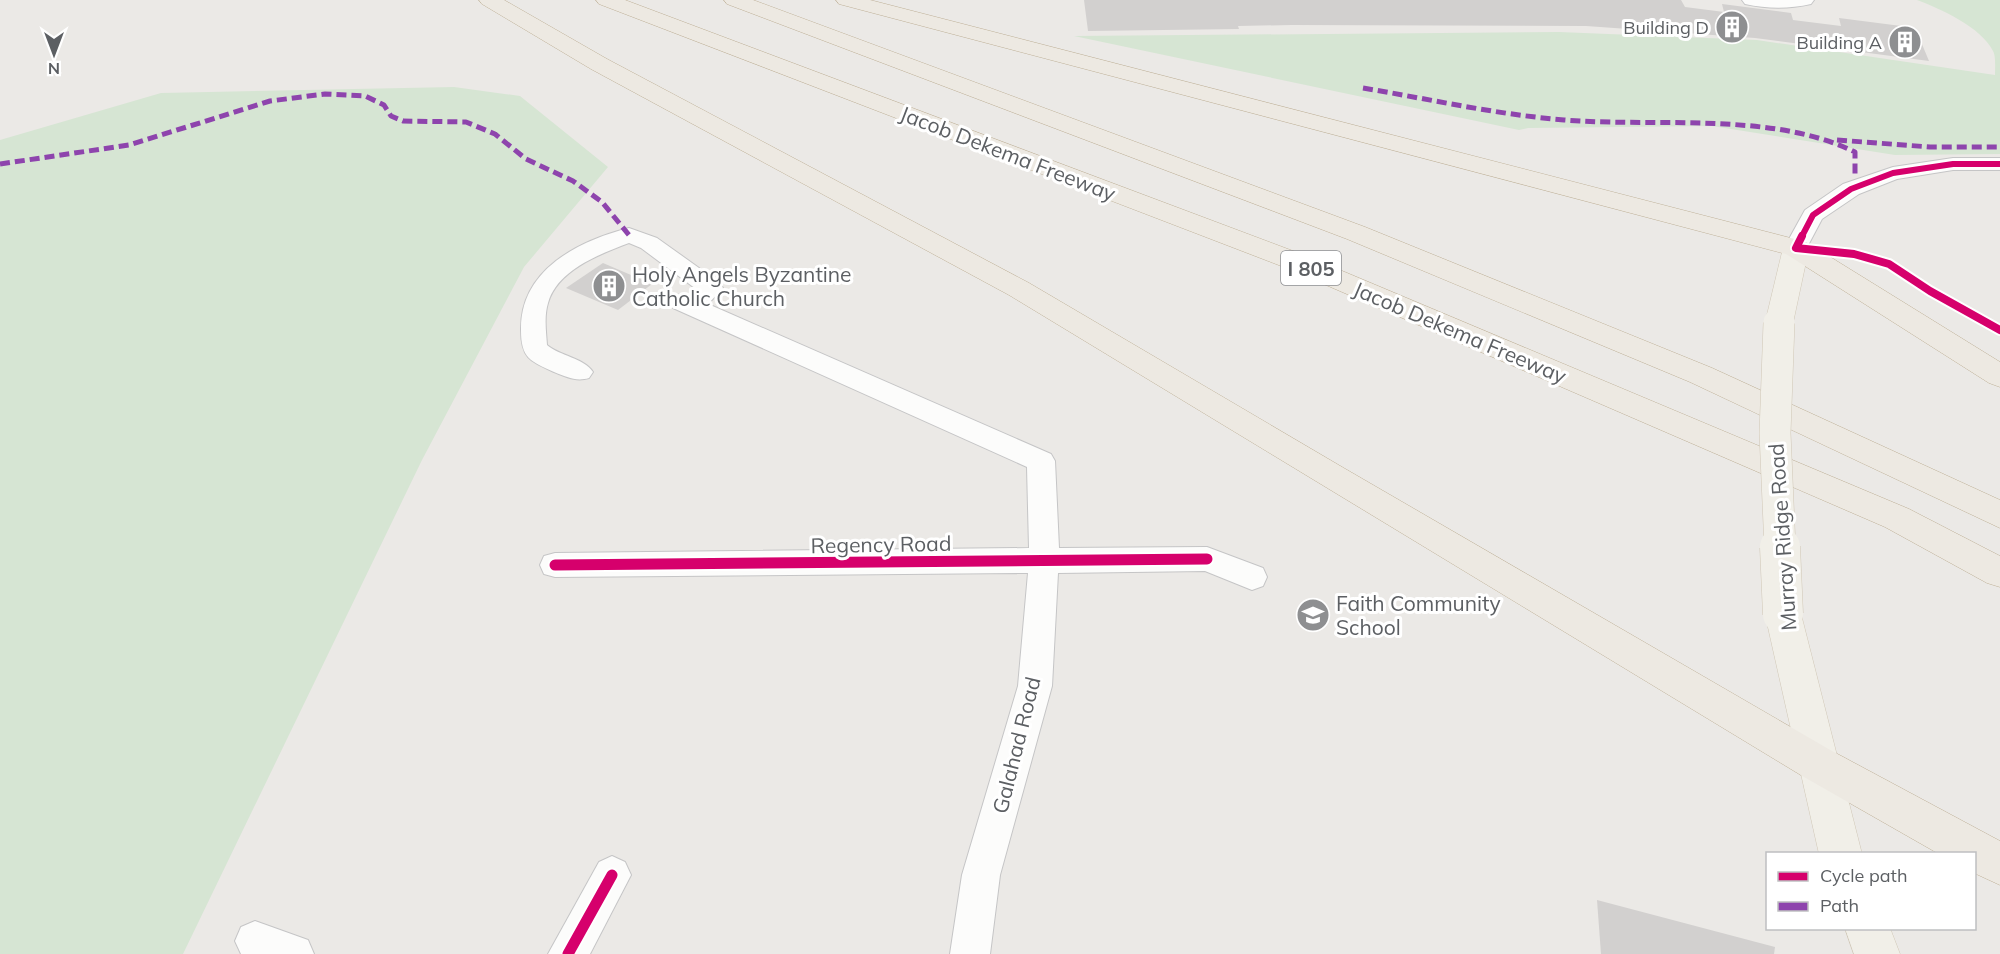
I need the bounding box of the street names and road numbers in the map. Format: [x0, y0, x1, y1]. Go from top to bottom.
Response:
street label: Jacob Dekema Freeway [897, 100, 1119, 206]
road number: I 805 [1281, 251, 1341, 285]
street label: Jacob Dekema Freeway [1350, 275, 1570, 389]
street label: Murray Ridge Road [1762, 443, 1802, 631]
street label: Regency Road [810, 530, 952, 558]
street label: Galahad Road [986, 674, 1046, 816]

